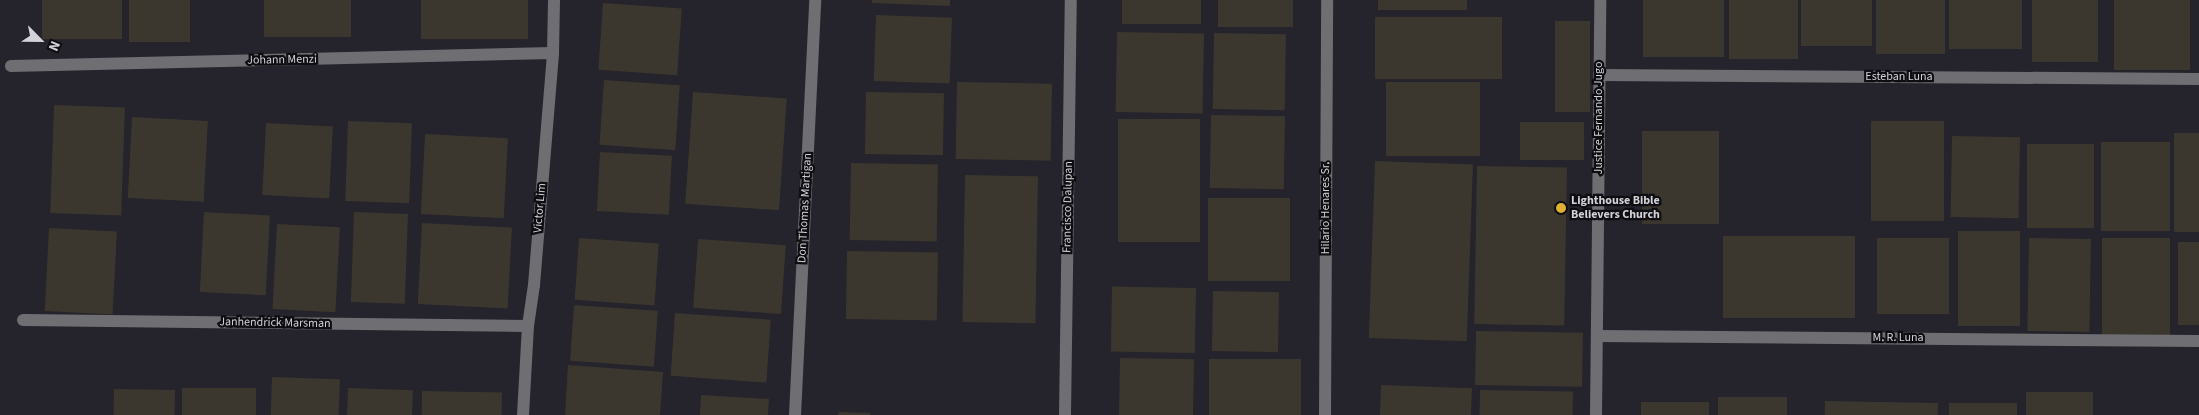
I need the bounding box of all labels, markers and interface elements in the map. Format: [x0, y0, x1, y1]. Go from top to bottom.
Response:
north arrow [15, 15, 65, 65]
text: N [43, 38, 65, 54]
street label: Johann Menzi [247, 52, 317, 68]
street label: Justice Fernando Jugo [1592, 62, 1606, 174]
street label: Esteban Luna [1865, 70, 1933, 84]
street label: Don Thomas Martigan [795, 153, 815, 263]
street label: Francisco Dalupan [1060, 161, 1076, 253]
street label: Hilario Henares Sr. [1319, 162, 1333, 254]
street label: Victor Lim [531, 182, 549, 234]
place label: Lighthouse Bible Believers Church [1571, 194, 1660, 222]
marker: Lighthouse Bible Believers Church [1555, 202, 1567, 214]
street label: Janhendrick Marsman [219, 315, 331, 331]
street label: M. R. Luna [1872, 331, 1924, 345]

